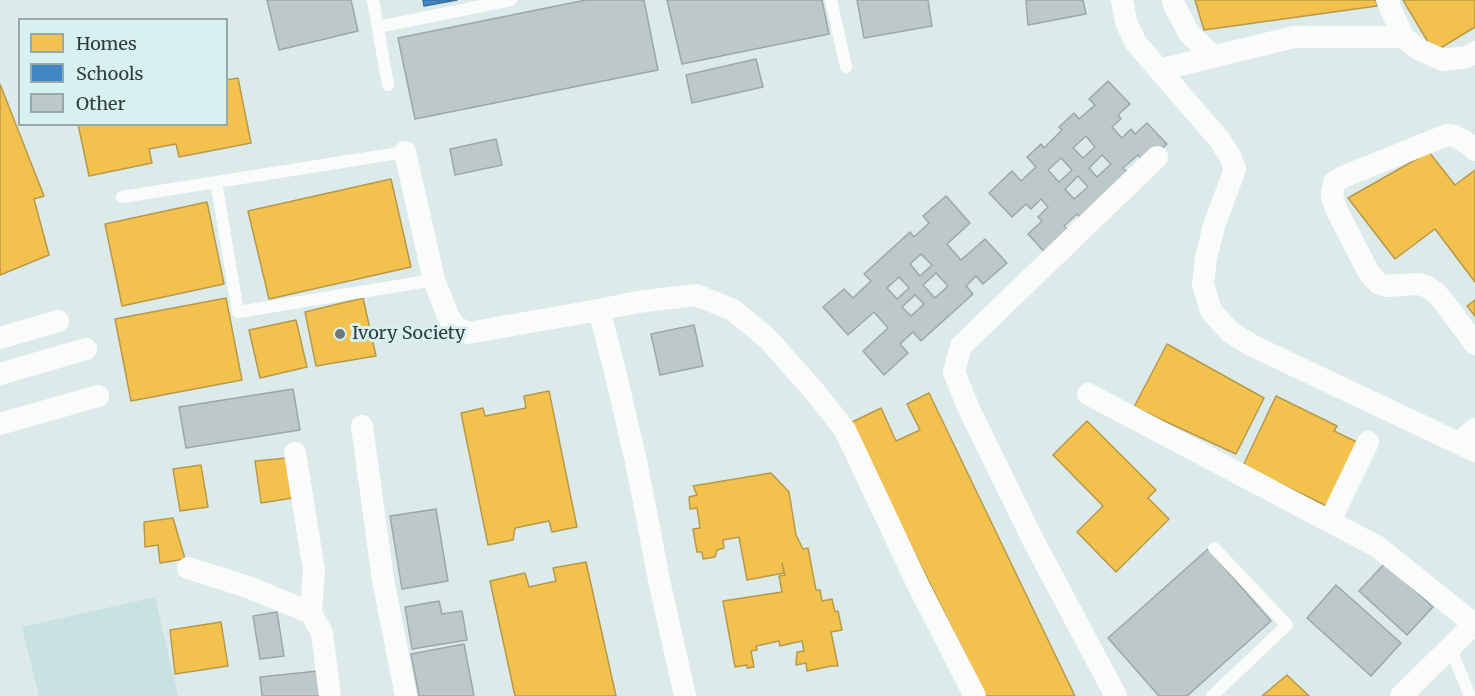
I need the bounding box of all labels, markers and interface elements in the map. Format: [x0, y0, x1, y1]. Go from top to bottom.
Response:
legend [18, 18, 228, 126]
text: Homes [76, 32, 137, 55]
text: Schools [76, 62, 143, 85]
text: Other [76, 92, 126, 115]
place label: Ivory Society [352, 323, 465, 345]
marker: Ivory Society [333, 327, 347, 341]

